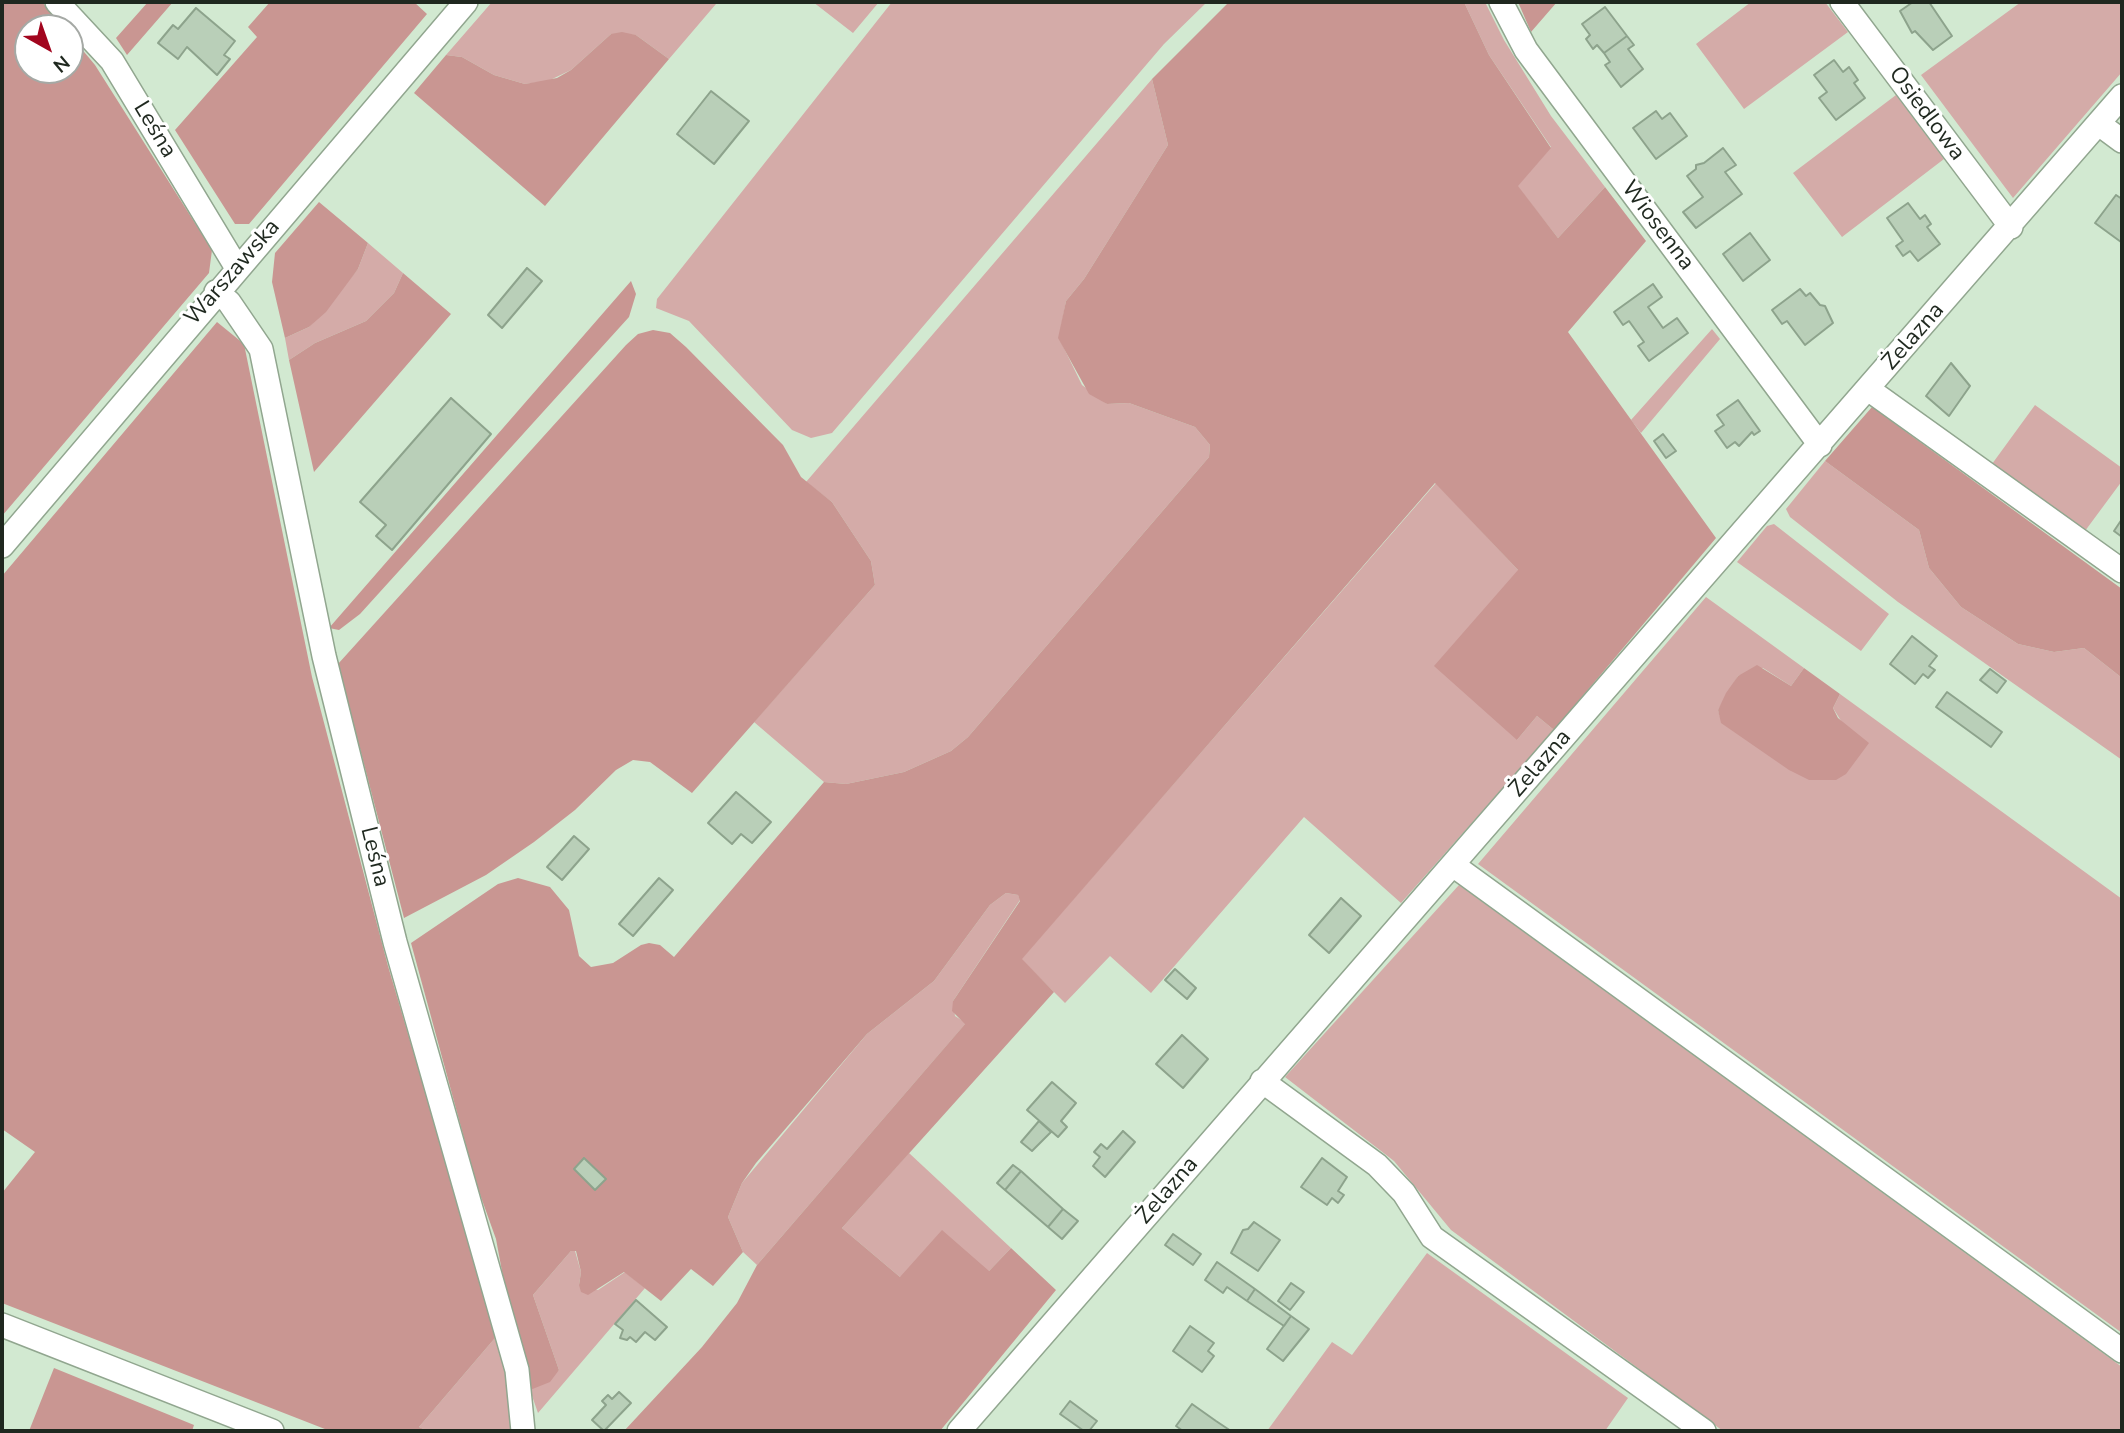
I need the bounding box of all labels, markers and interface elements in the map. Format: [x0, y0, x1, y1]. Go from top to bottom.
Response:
north arrow [14, 14, 84, 84]
text: N [47, 49, 75, 78]
street label: Osiedlowa [1882, 62, 1970, 166]
street label: Leśna [126, 97, 182, 163]
street label: Wiosenna [1614, 176, 1700, 276]
street label: Warszawska [179, 214, 287, 332]
street label: Żelazna [1877, 298, 1951, 376]
street label: Żelazna [1504, 725, 1578, 803]
street label: Leśna [353, 824, 395, 890]
street label: Żelazna [1131, 1152, 1205, 1230]

